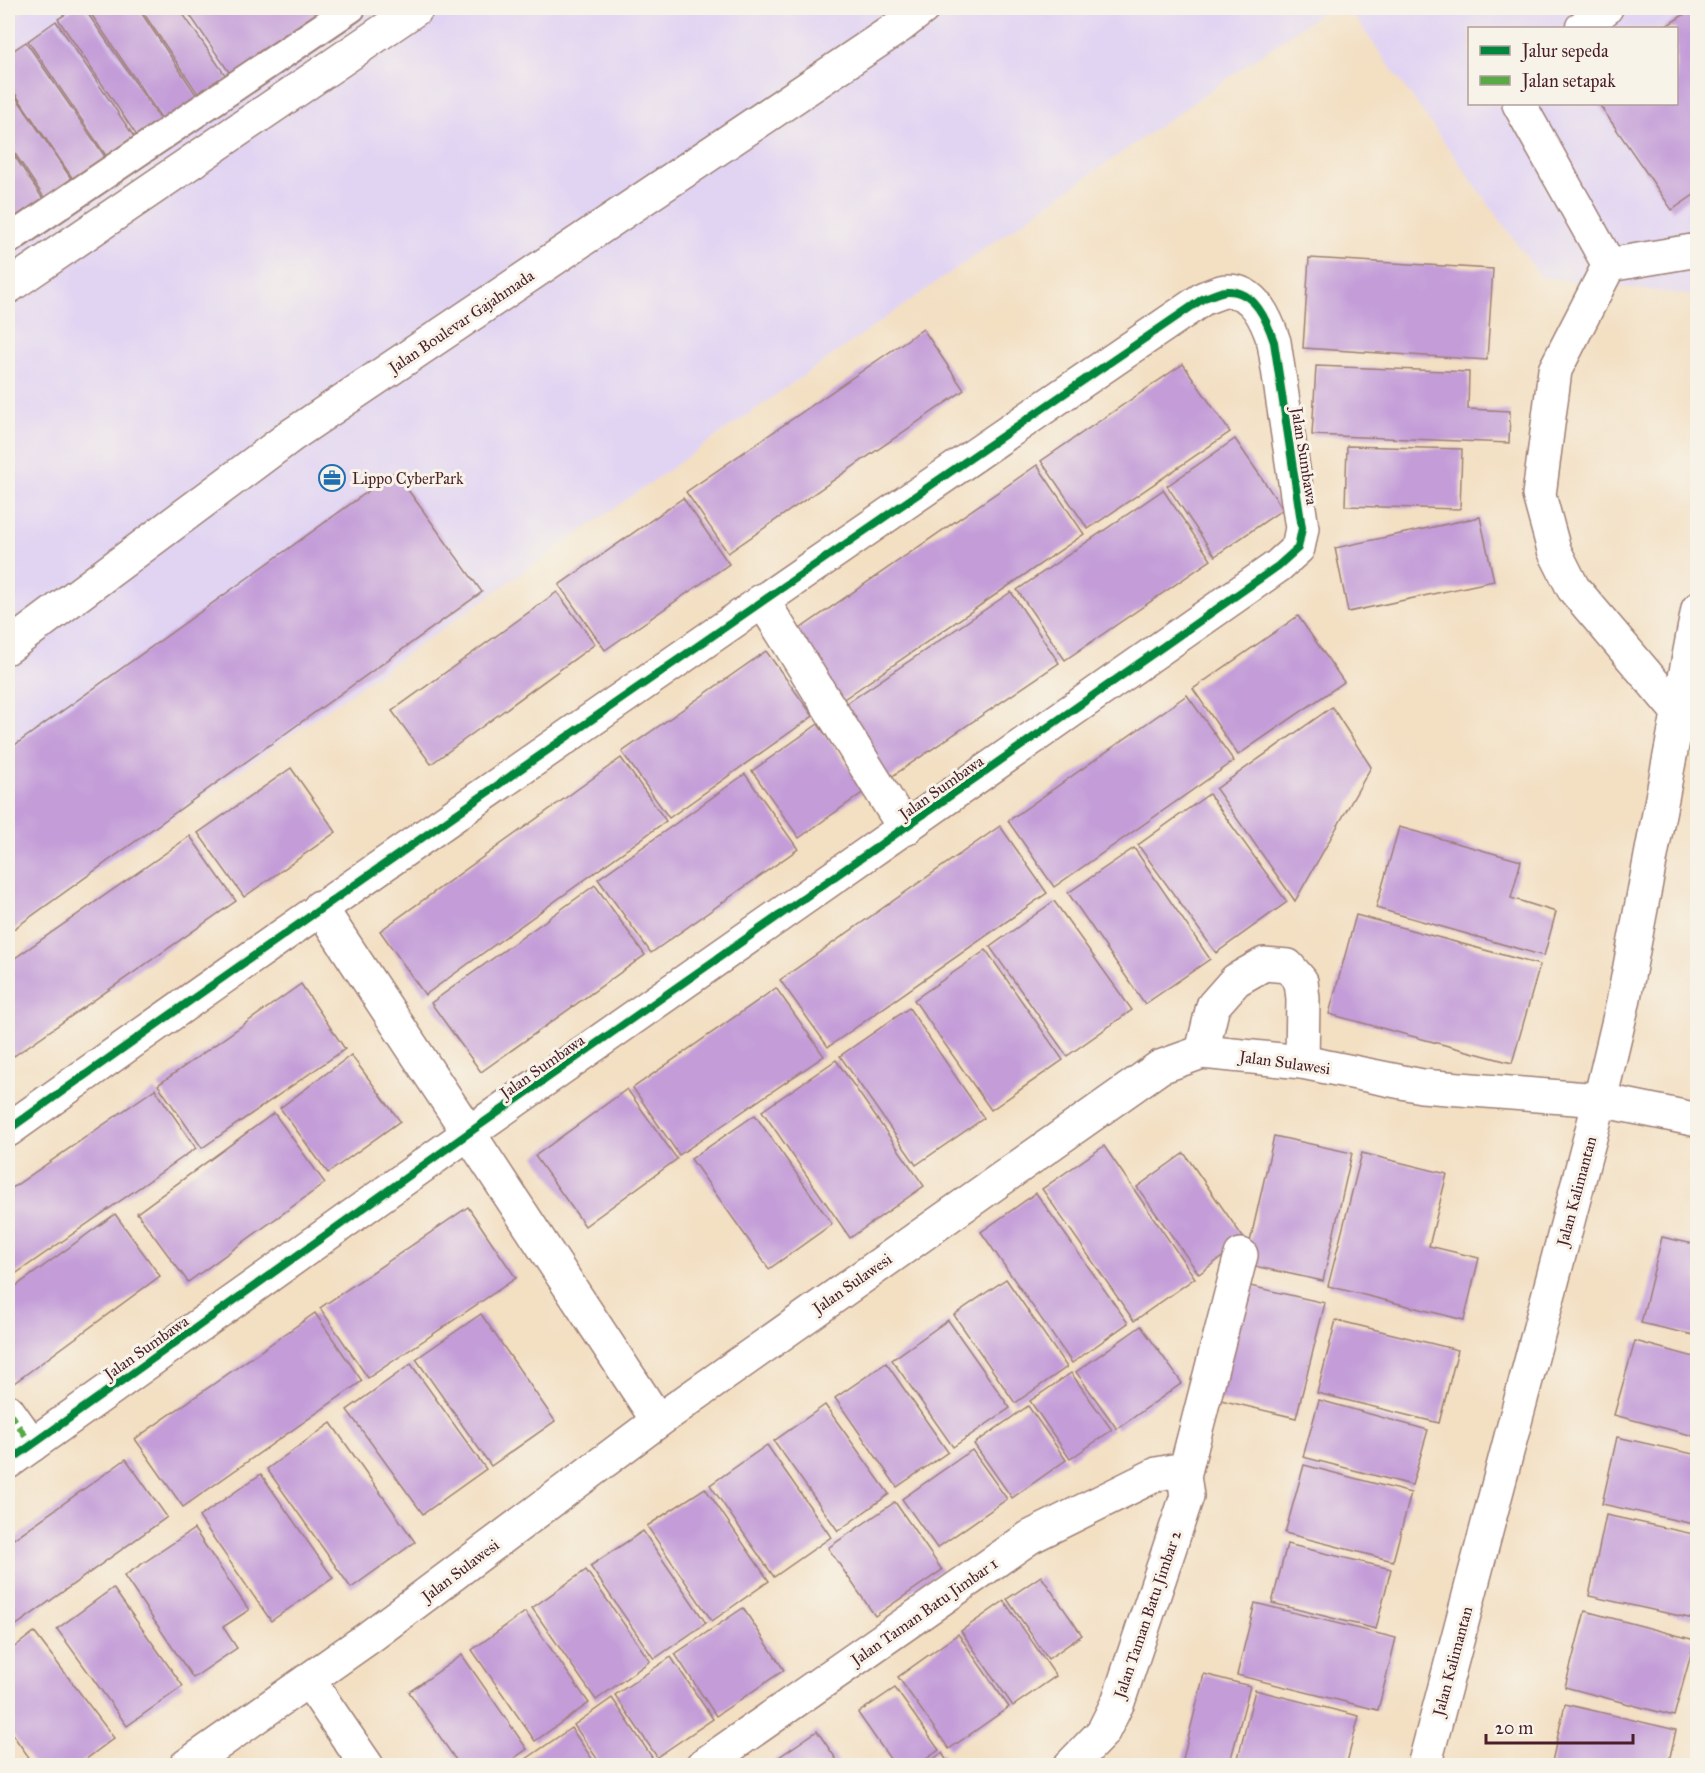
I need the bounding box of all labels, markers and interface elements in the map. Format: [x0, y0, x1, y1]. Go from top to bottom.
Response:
legend [1468, 27, 1678, 105]
text: Jalur sepeda [1520, 40, 1609, 63]
text: Jalan setapak [1520, 70, 1616, 93]
street label: Jalan Boulevar Gajahmada [383, 266, 538, 379]
street label: Jalan Sumbawa [1286, 404, 1322, 507]
office icon: Lippo CyberPark [317, 463, 347, 493]
place label: Lippo CyberPark [352, 469, 464, 488]
street label: Jalan Sumbawa [894, 751, 988, 825]
street label: Jalan Sumbawa [495, 1030, 589, 1104]
street label: Jalan Sulawesi [1236, 1046, 1332, 1079]
street label: Jalan Kalimantan [1552, 1134, 1601, 1250]
street label: Jalan Sulawesi [808, 1249, 896, 1320]
street label: Jalan Sumbawa [99, 1311, 193, 1385]
street label: Jalan Taman Batu Jimbar 2 [1109, 1528, 1186, 1703]
street label: Jalan Sulawesi [416, 1535, 504, 1608]
street label: Jalan Taman Batu Jimbar 1 [846, 1554, 1002, 1671]
street label: Jalan Kalimantan [1428, 1604, 1477, 1720]
scale bar [1486, 1707, 1633, 1745]
text: 20 m [1495, 1717, 1533, 1739]

